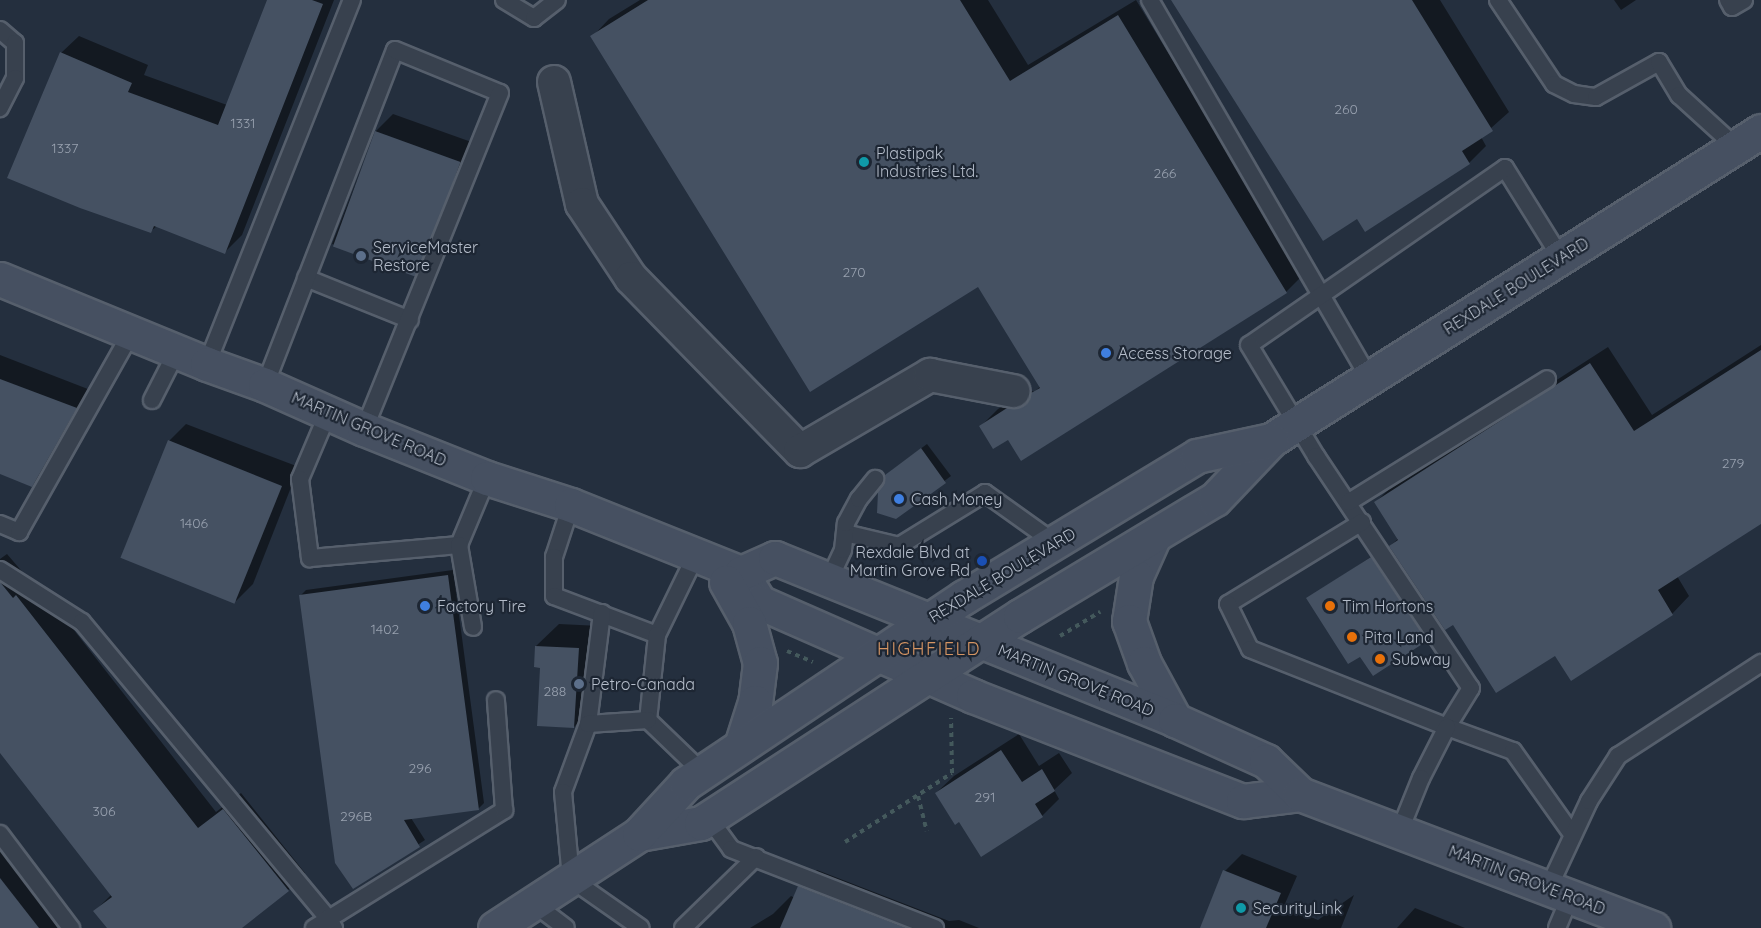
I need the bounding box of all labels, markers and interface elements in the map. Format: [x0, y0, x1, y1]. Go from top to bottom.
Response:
house number: 260 [1334, 101, 1358, 117]
house number: 1331 [230, 115, 256, 131]
house number: 1337 [51, 140, 79, 156]
place label: Plastipak Industries Ltd. [876, 143, 978, 181]
marker: Plastipak Industries Ltd. [857, 155, 871, 169]
house number: 266 [1154, 165, 1176, 181]
street label: REXDALE BOULEVARD [1440, 233, 1592, 339]
place label: ServiceMaster Restore [373, 237, 478, 275]
marker: ServiceMaster Restore [354, 249, 368, 263]
house number: 270 [842, 264, 866, 280]
place label: Access Storage [1118, 343, 1232, 363]
marker: Access Storage [1099, 346, 1113, 360]
street label: MARTIN GROVE ROAD [289, 388, 449, 470]
house number: 279 [1722, 455, 1744, 471]
place label: Cash Money [911, 489, 1002, 509]
marker: Cash Money [892, 492, 906, 506]
house number: 1406 [180, 515, 208, 531]
street label: REXDALE BOULEVARD [925, 524, 1079, 626]
place label: Rexdale Blvd at Martin Grove Rd [850, 542, 970, 580]
marker: Rexdale Blvd at Martin Grove Rd [975, 554, 989, 568]
place label: Factory Tire [437, 596, 526, 616]
place label: Tim Hortons [1342, 596, 1433, 616]
marker: Factory Tire [418, 599, 432, 613]
marker: Tim Hortons [1323, 599, 1337, 613]
house number: 1402 [371, 621, 399, 637]
place label: Pita Land [1364, 627, 1434, 647]
marker: Pita Land [1345, 630, 1359, 644]
district label: HIGHFIELD [877, 638, 981, 660]
street label: MARTIN GROVE ROAD [995, 640, 1157, 720]
place label: Subway [1392, 649, 1451, 669]
marker: Subway [1373, 652, 1387, 666]
place label: Petro-Canada [591, 674, 695, 694]
marker: Petro-Canada [572, 677, 586, 691]
house number: 288 [544, 683, 566, 699]
house number: 296 [408, 760, 432, 776]
house number: 291 [975, 789, 995, 805]
house number: 306 [92, 803, 116, 819]
house number: 296B [340, 808, 372, 824]
street label: MARTIN GROVE ROAD [1446, 841, 1608, 919]
place label: SecurityLink [1253, 898, 1342, 918]
marker: SecurityLink [1234, 901, 1248, 915]

